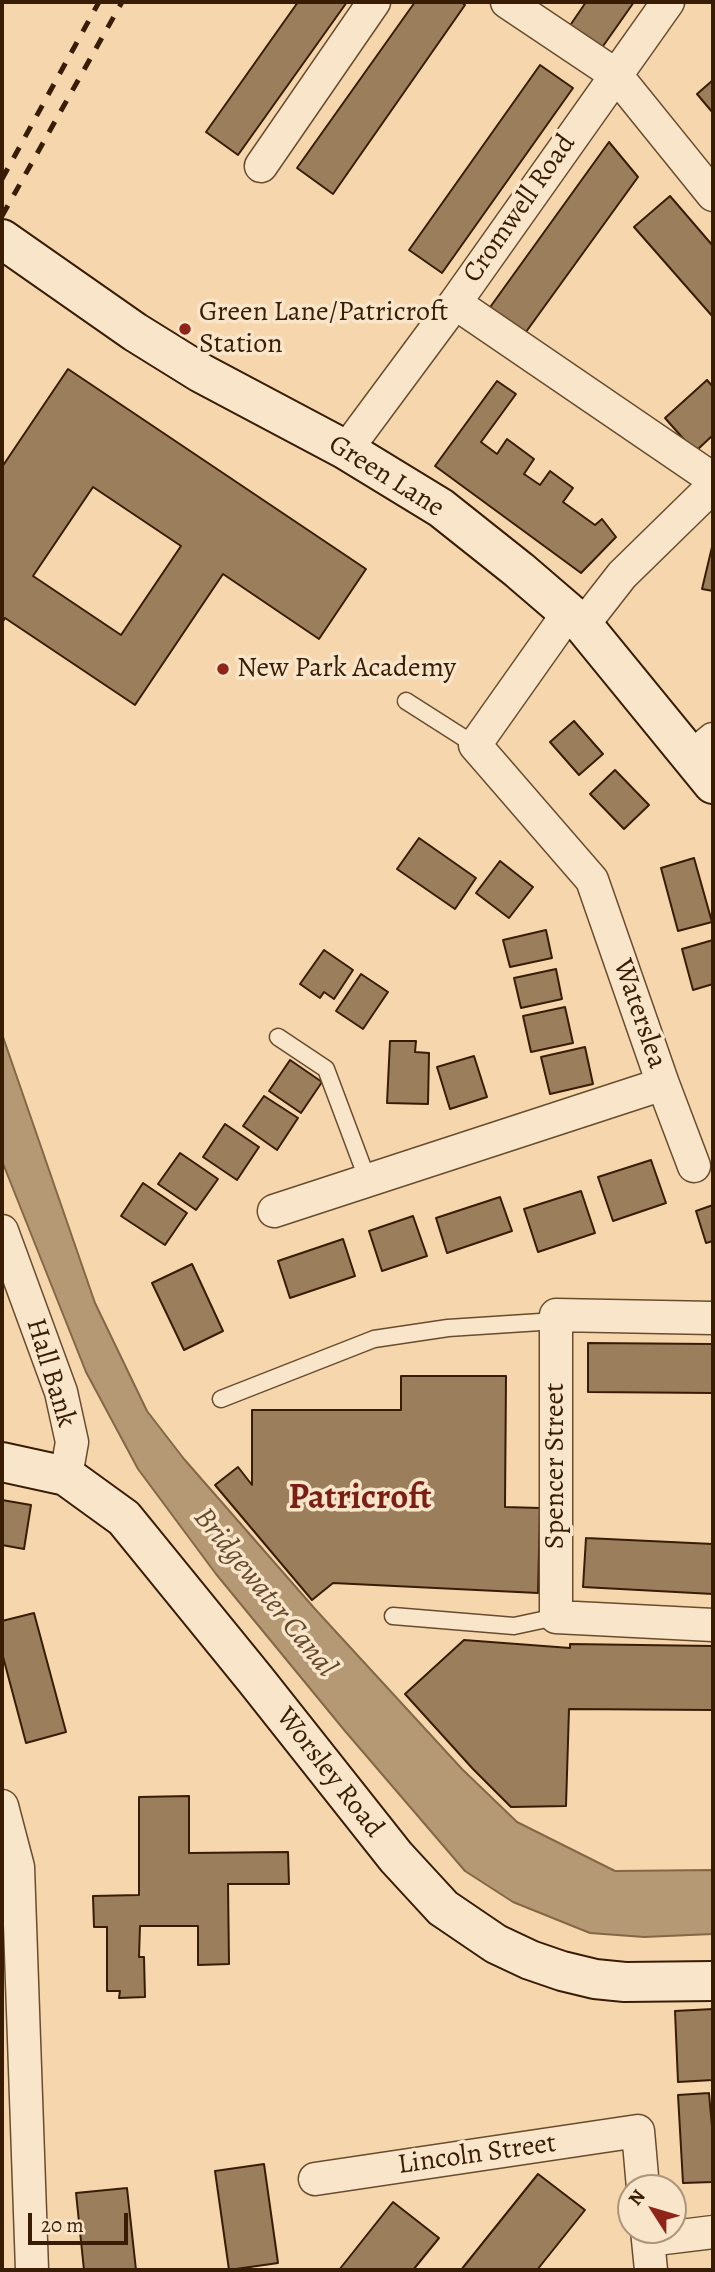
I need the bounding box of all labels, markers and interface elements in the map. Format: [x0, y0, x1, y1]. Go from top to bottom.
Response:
street label: Cromwell Road [456, 128, 584, 290]
place label: Green Lane/Patricroft Station [199, 296, 448, 362]
marker: Green Lane/Patricroft Station [177, 321, 193, 337]
street label: Green Lane [322, 428, 450, 526]
place label: New Park Academy [237, 652, 456, 686]
marker: New Park Academy [215, 661, 231, 677]
street label: Waterslea [605, 955, 673, 1073]
street label: Hall Bank [18, 1315, 82, 1431]
street label: Spencer Street [539, 1383, 573, 1549]
district label: Patricroft [288, 1478, 432, 1520]
water label: Bridgewater Canal [185, 1501, 343, 1685]
street label: Worsley Road [268, 1701, 390, 1845]
street label: Lincoln Street [396, 2127, 558, 2183]
north arrow [617, 2174, 687, 2244]
text: N [622, 2184, 651, 2211]
scale bar [32, 2198, 131, 2242]
text: 20 m [41, 2211, 84, 2239]

